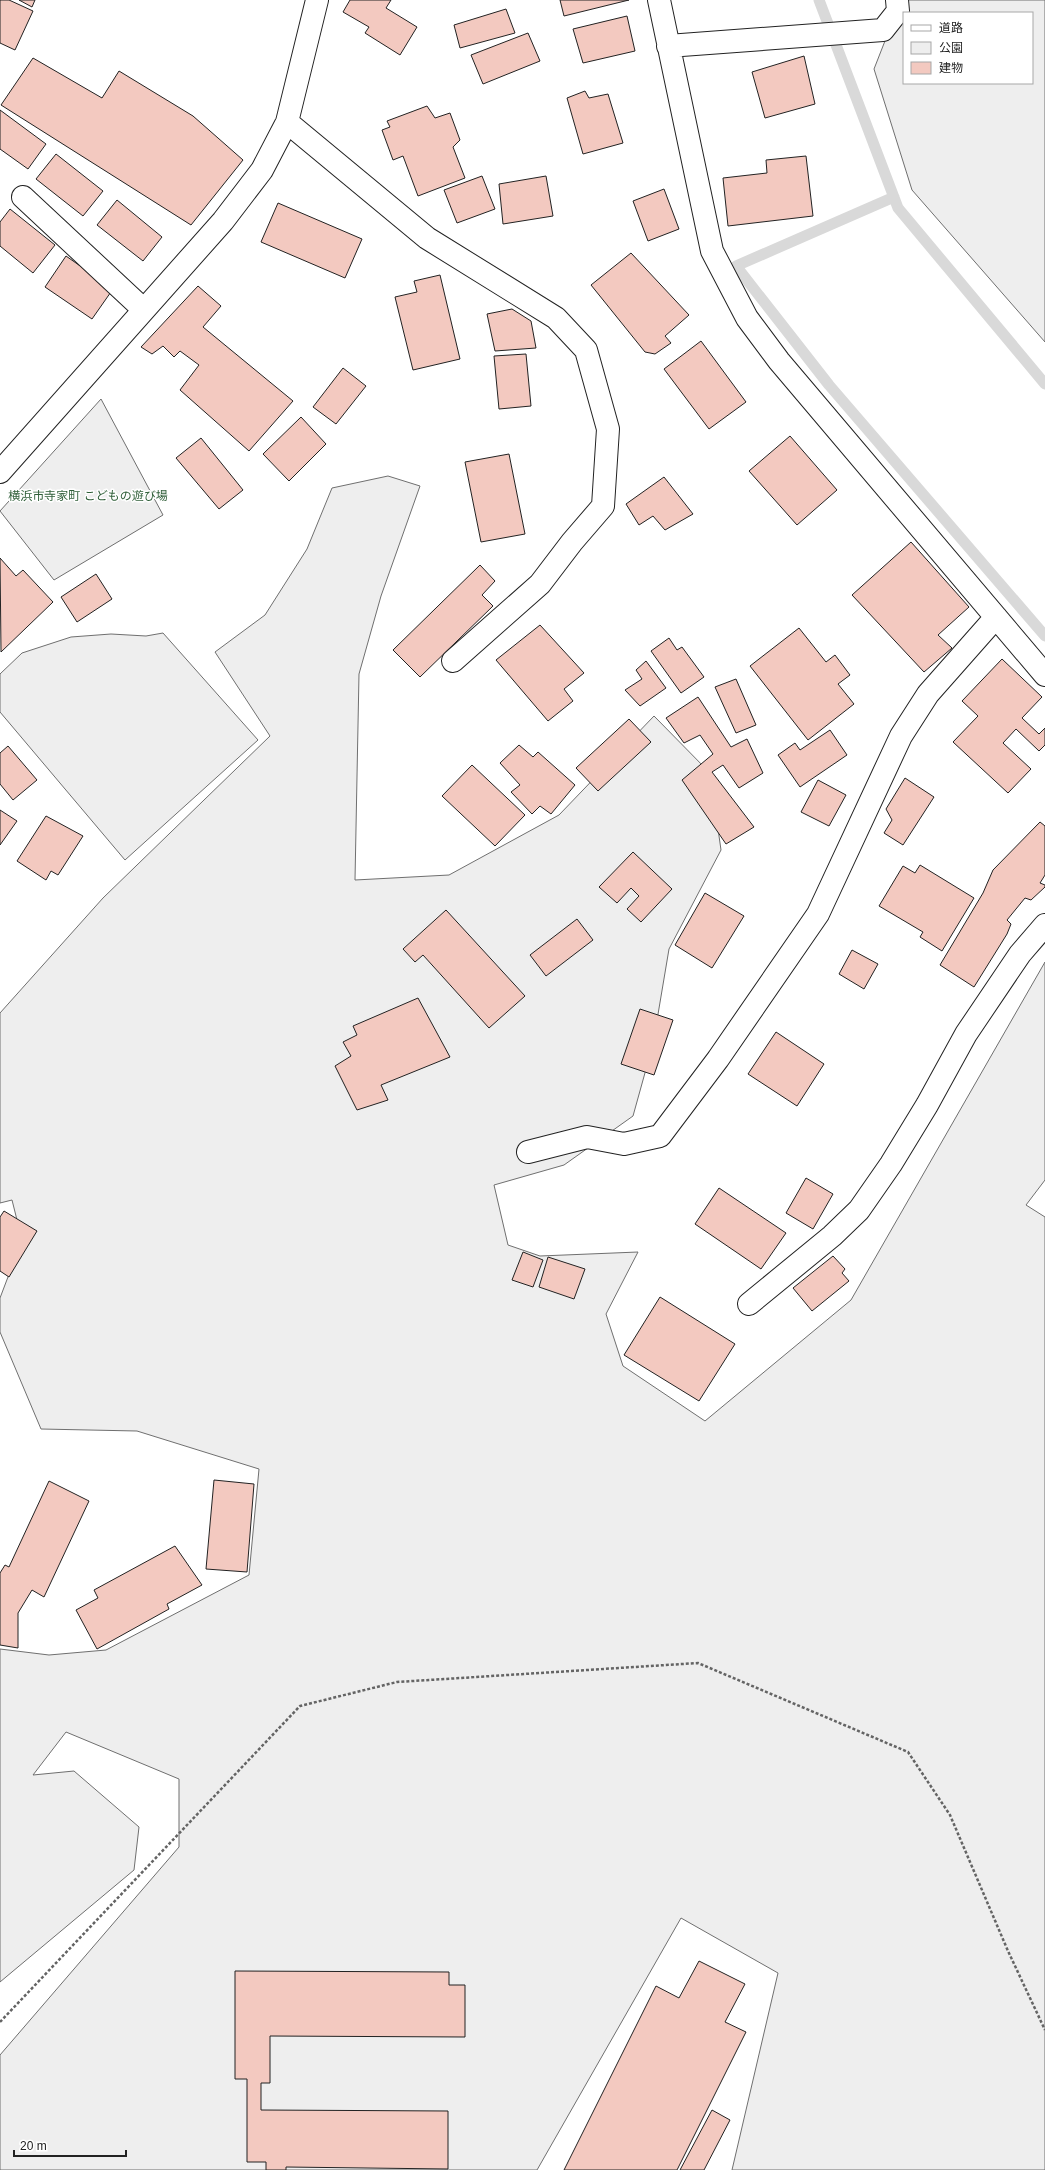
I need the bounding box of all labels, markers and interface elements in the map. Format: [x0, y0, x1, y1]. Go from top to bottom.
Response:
legend [903, 12, 1033, 84]
text: 道路 [939, 21, 963, 35]
text: 公園 [939, 41, 963, 55]
text: 建物 [939, 61, 963, 75]
park label: 横浜市寺家町 こどもの遊び場 [8, 489, 168, 503]
scale bar [14, 2132, 126, 2158]
text: 20 m [20, 2139, 47, 2153]

